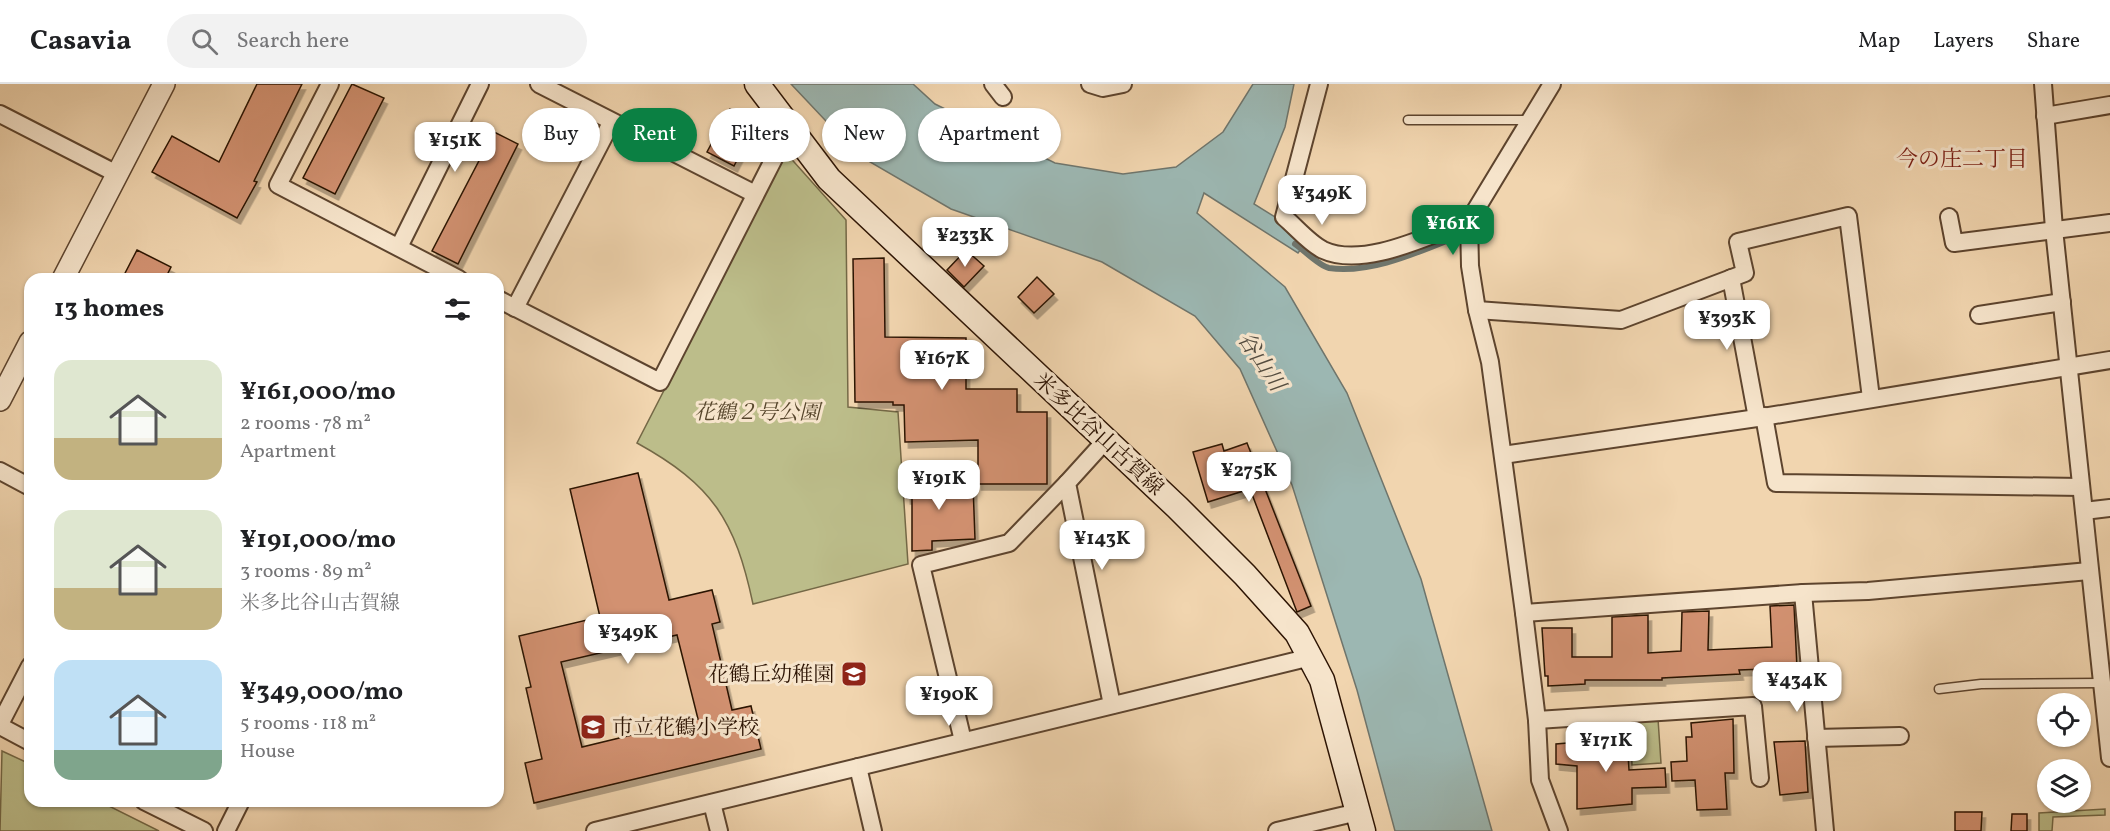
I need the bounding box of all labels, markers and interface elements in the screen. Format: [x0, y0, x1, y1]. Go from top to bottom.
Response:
search box [167, 14, 587, 68]
text: Casavia [30, 22, 131, 61]
icon: search [188, 25, 221, 58]
text: Search here [236, 26, 349, 57]
text: Map [1858, 27, 1900, 56]
text: Layers [1933, 27, 1994, 56]
text: Share [2027, 27, 2080, 56]
chip: Buy [522, 108, 600, 162]
chip: Rent [612, 108, 697, 162]
chip: Filters [709, 108, 810, 162]
chip: New [822, 108, 906, 162]
chip: Apartment [918, 108, 1061, 162]
pin: ¥151K [413, 122, 497, 173]
text: ¥151K [429, 127, 481, 155]
district label: 今の庄二丁目 [1896, 145, 2028, 176]
pin: ¥349K [1280, 175, 1364, 226]
text: ¥349K [1292, 180, 1352, 208]
pin: ¥161K [1411, 205, 1495, 256]
text: ¥161K [1426, 210, 1480, 238]
pin: ¥233K [923, 217, 1007, 268]
text: ¥233K [936, 222, 994, 250]
text: 13 homes [54, 291, 164, 327]
icon: filters [441, 293, 474, 326]
pin: ¥393K [1685, 300, 1769, 351]
text: ¥393K [1698, 305, 1756, 333]
water label: 谷山川 [1229, 326, 1292, 400]
pin: ¥167K [900, 340, 984, 391]
text: ¥167K [914, 345, 970, 373]
street label: 米多比谷山古賀線 [1027, 367, 1169, 503]
text: ¥161,000/mo [240, 374, 396, 410]
icon: home [102, 384, 174, 456]
park label: 花鶴２号公園 [694, 399, 823, 428]
text: 2 rooms · 78 m² [240, 410, 371, 438]
text: Apartment [240, 438, 336, 466]
pin: ¥275K [1207, 452, 1291, 503]
text: ¥275K [1221, 457, 1277, 485]
pin: ¥191K [897, 460, 981, 511]
text: ¥191K [912, 465, 966, 493]
pin: ¥143K [1060, 520, 1144, 571]
text: ¥191,000/mo [240, 522, 396, 558]
text: ¥143K [1074, 525, 1130, 553]
icon: home [102, 534, 174, 606]
text: 3 rooms · 89 m² [240, 558, 372, 586]
text: 米多比谷山古賀線 [240, 590, 400, 618]
pin: ¥349K [586, 614, 670, 665]
text: ¥349K [598, 619, 658, 647]
school or university icon: 花鶴丘幼稚園 [839, 659, 869, 689]
place label: 花鶴丘幼稚園 [708, 661, 834, 690]
pin: ¥434K [1755, 662, 1839, 713]
text: ¥434K [1767, 667, 1827, 695]
text: ¥349,000/mo [240, 674, 403, 710]
pin: ¥190K [907, 676, 991, 727]
text: ¥190K [920, 681, 978, 709]
icon: home [102, 684, 174, 756]
map controls [2037, 693, 2091, 813]
button: locate [2037, 693, 2091, 747]
text: 5 rooms · 118 m² [240, 710, 376, 738]
school or university icon: 市立花鶴小学校 [578, 712, 608, 742]
place label: 市立花鶴小学校 [612, 714, 759, 743]
pin: ¥171K [1564, 722, 1648, 773]
text: ¥171K [1580, 727, 1632, 755]
text: House [240, 738, 295, 766]
button: layers [2037, 759, 2091, 813]

